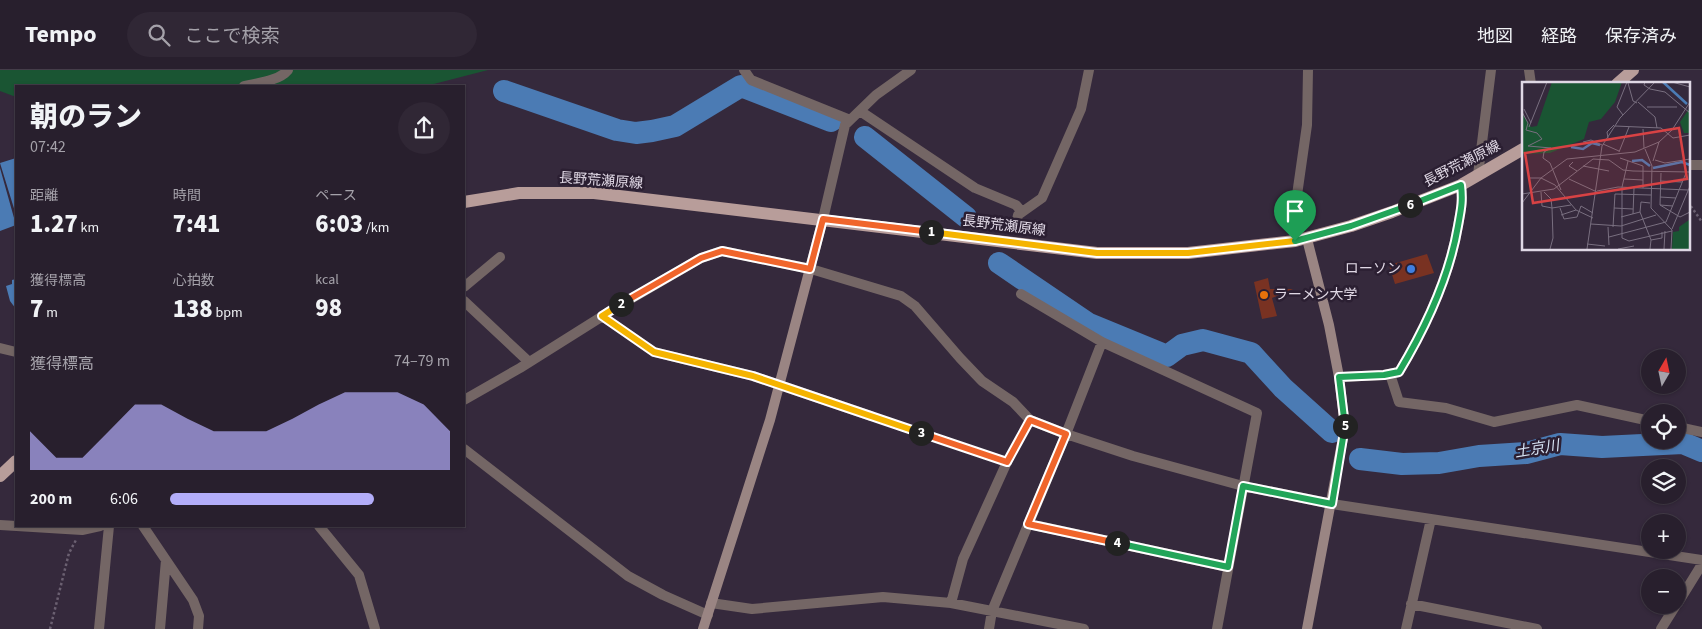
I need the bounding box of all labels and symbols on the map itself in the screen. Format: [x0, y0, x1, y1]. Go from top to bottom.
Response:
inset map [1522, 82, 1690, 250]
street label: 長野荒瀬原線 [1420, 136, 1504, 192]
street label: 長野荒瀬原線 [558, 168, 644, 194]
pin [1274, 190, 1316, 241]
pin: 6 [1398, 192, 1422, 218]
street label: 長野荒瀬原線 [961, 211, 1047, 241]
pin: 1 [918, 220, 944, 244]
place label: ローソン [1345, 259, 1401, 279]
marker: ローソン [1405, 263, 1417, 275]
place label: ラーメン大学 [1274, 285, 1357, 305]
marker: ラーメン大学 [1258, 289, 1270, 301]
pin: 2 [608, 292, 634, 316]
north arrow [1641, 349, 1686, 394]
pin: 5 [1332, 414, 1358, 438]
pin: 3 [908, 420, 934, 446]
water label: 土京川 [1513, 435, 1563, 463]
pin: 4 [1104, 530, 1130, 556]

